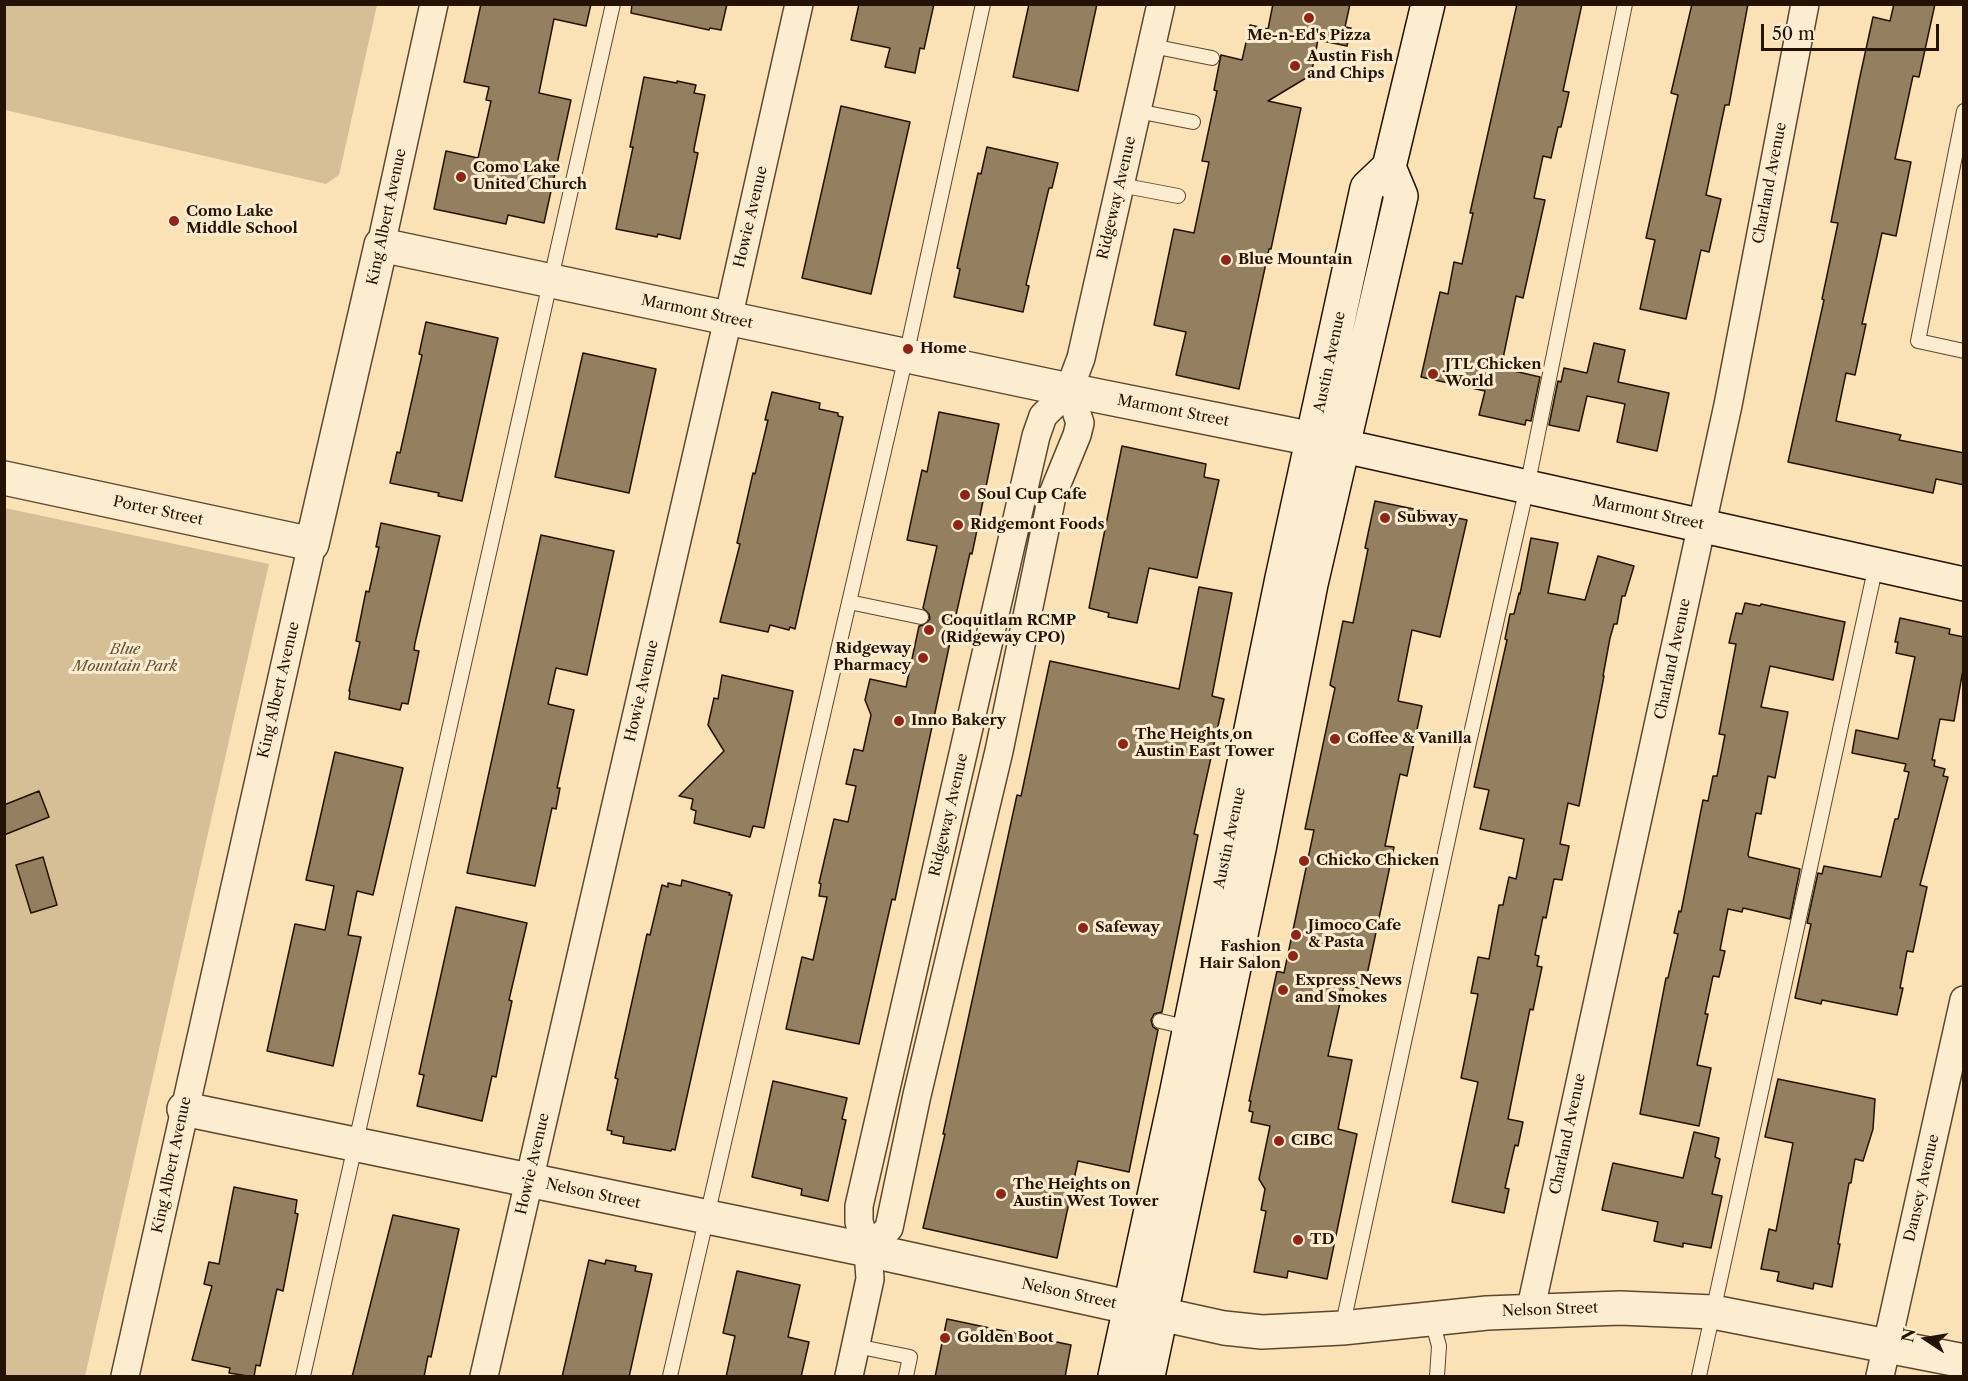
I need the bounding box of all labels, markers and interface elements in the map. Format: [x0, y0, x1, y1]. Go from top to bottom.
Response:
marker: Me-n-Ed's Pizza [1302, 11, 1316, 25]
scale bar [1764, 12, 1942, 50]
text: 50 m [1772, 23, 1815, 45]
place label: Me-n-Ed's Pizza [1247, 27, 1371, 45]
place label: Austin Fish and Chips [1307, 48, 1393, 83]
marker: Austin Fish and Chips [1288, 59, 1302, 73]
street label: Charland Avenue [1749, 121, 1791, 245]
street label: Ridgeway Avenue [1094, 135, 1140, 261]
street label: King Albert Avenue [364, 147, 410, 287]
place label: Como Lake United Church [473, 159, 587, 194]
street label: Howie Avenue [731, 164, 771, 270]
marker: Como Lake United Church [454, 170, 468, 184]
place label: Como Lake Middle School [186, 203, 298, 238]
marker: Como Lake Middle School [167, 214, 181, 228]
place label: Blue Mountain [1238, 251, 1353, 269]
marker: Blue Mountain [1219, 253, 1233, 267]
street label: Marmont Street [640, 291, 754, 333]
street label: Austin Avenue [1310, 310, 1350, 414]
place label: Home [920, 340, 967, 358]
marker: Home [901, 342, 915, 356]
place label: JTL Chicken World [1445, 356, 1541, 391]
marker: JTL Chicken World [1426, 367, 1440, 381]
street label: Marmont Street [1116, 391, 1230, 431]
place label: Soul Cup Cafe [977, 486, 1087, 504]
marker: Soul Cup Cafe [958, 488, 972, 502]
street label: Marmont Street [1591, 492, 1705, 534]
street label: Porter Street [111, 493, 205, 529]
place label: Subway [1397, 509, 1458, 527]
marker: Subway [1378, 511, 1392, 525]
place label: Ridgemont Foods [970, 516, 1105, 534]
marker: Ridgemont Foods [951, 518, 965, 532]
street label: Charland Avenue [1651, 597, 1695, 721]
place label: Coquitlam RCMP (Ridgeway CPO) [941, 612, 1076, 647]
street label: King Albert Avenue [255, 620, 303, 760]
marker: Coquitlam RCMP (Ridgeway CPO) [922, 623, 936, 637]
street label: Howie Avenue [622, 638, 662, 744]
place label: Ridgeway Pharmacy [833, 640, 911, 675]
park label: Blue Mountain Park [73, 641, 177, 676]
marker: Ridgeway Pharmacy [916, 651, 930, 665]
place label: Inno Bakery [911, 712, 1006, 730]
marker: Inno Bakery [892, 714, 906, 728]
place label: The Heights on Austin East Tower [1135, 726, 1274, 761]
place label: Coffee & Vanilla [1347, 730, 1472, 748]
marker: Coffee & Vanilla [1328, 732, 1342, 746]
marker: The Heights on Austin East Tower [1116, 737, 1130, 751]
street label: Ridgeway Avenue [926, 752, 972, 878]
street label: Austin Avenue [1210, 786, 1250, 890]
place label: Chicko Chicken [1316, 852, 1439, 870]
marker: Chicko Chicken [1297, 854, 1311, 868]
place label: Jimoco Cafe & Pasta [1308, 917, 1401, 952]
place label: Safeway [1095, 919, 1160, 937]
marker: Safeway [1076, 921, 1090, 935]
marker: Jimoco Cafe & Pasta [1289, 928, 1303, 942]
place label: Fashion Hair Salon [1199, 938, 1281, 973]
marker: Fashion Hair Salon [1286, 949, 1300, 963]
place label: Express News and Smokes [1295, 972, 1402, 1007]
marker: Express News and Smokes [1276, 983, 1290, 997]
street label: Charland Avenue [1546, 1072, 1590, 1196]
street label: King Albert Avenue [149, 1095, 195, 1235]
street label: Howie Avenue [513, 1111, 553, 1217]
place label: CIBC [1291, 1132, 1333, 1150]
street label: Dansey Avenue [1901, 1133, 1943, 1243]
marker: CIBC [1272, 1134, 1286, 1148]
street label: Nelson Street [544, 1175, 642, 1213]
place label: The Heights on Austin West Tower [1013, 1176, 1158, 1211]
marker: The Heights on Austin West Tower [994, 1187, 1008, 1201]
place label: TD [1310, 1231, 1335, 1249]
marker: TD [1291, 1233, 1305, 1247]
street label: Nelson Street [1020, 1275, 1118, 1313]
street label: Nelson Street [1501, 1299, 1599, 1321]
north arrow [1896, 1309, 1956, 1369]
text: N [1897, 1326, 1920, 1344]
place label: Golden Boot [957, 1329, 1054, 1347]
marker: Golden Boot [938, 1331, 952, 1345]

